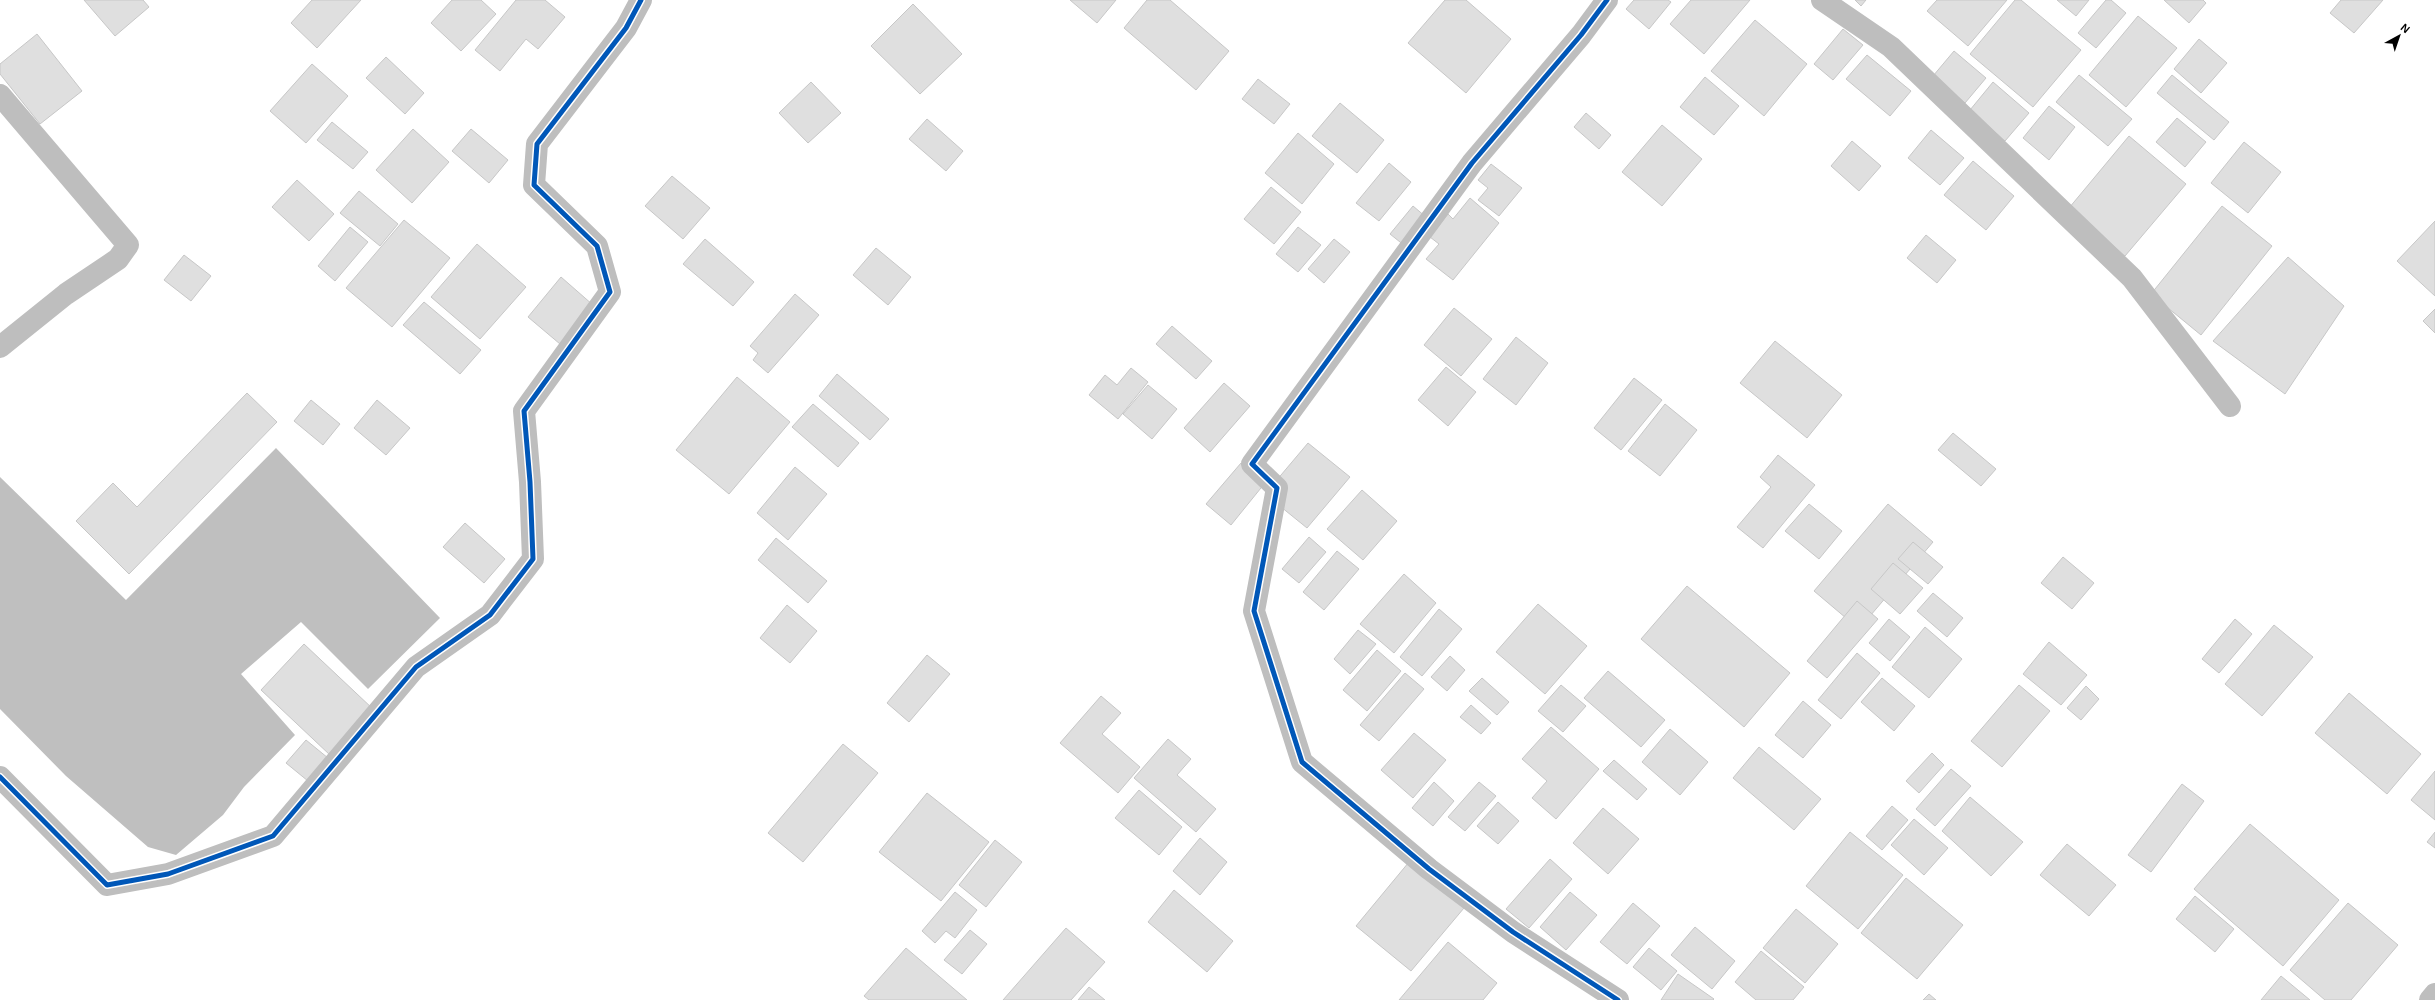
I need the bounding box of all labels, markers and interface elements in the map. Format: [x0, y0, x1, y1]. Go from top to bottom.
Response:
north arrow [2379, 16, 2419, 56]
text: N [2399, 21, 2412, 36]

